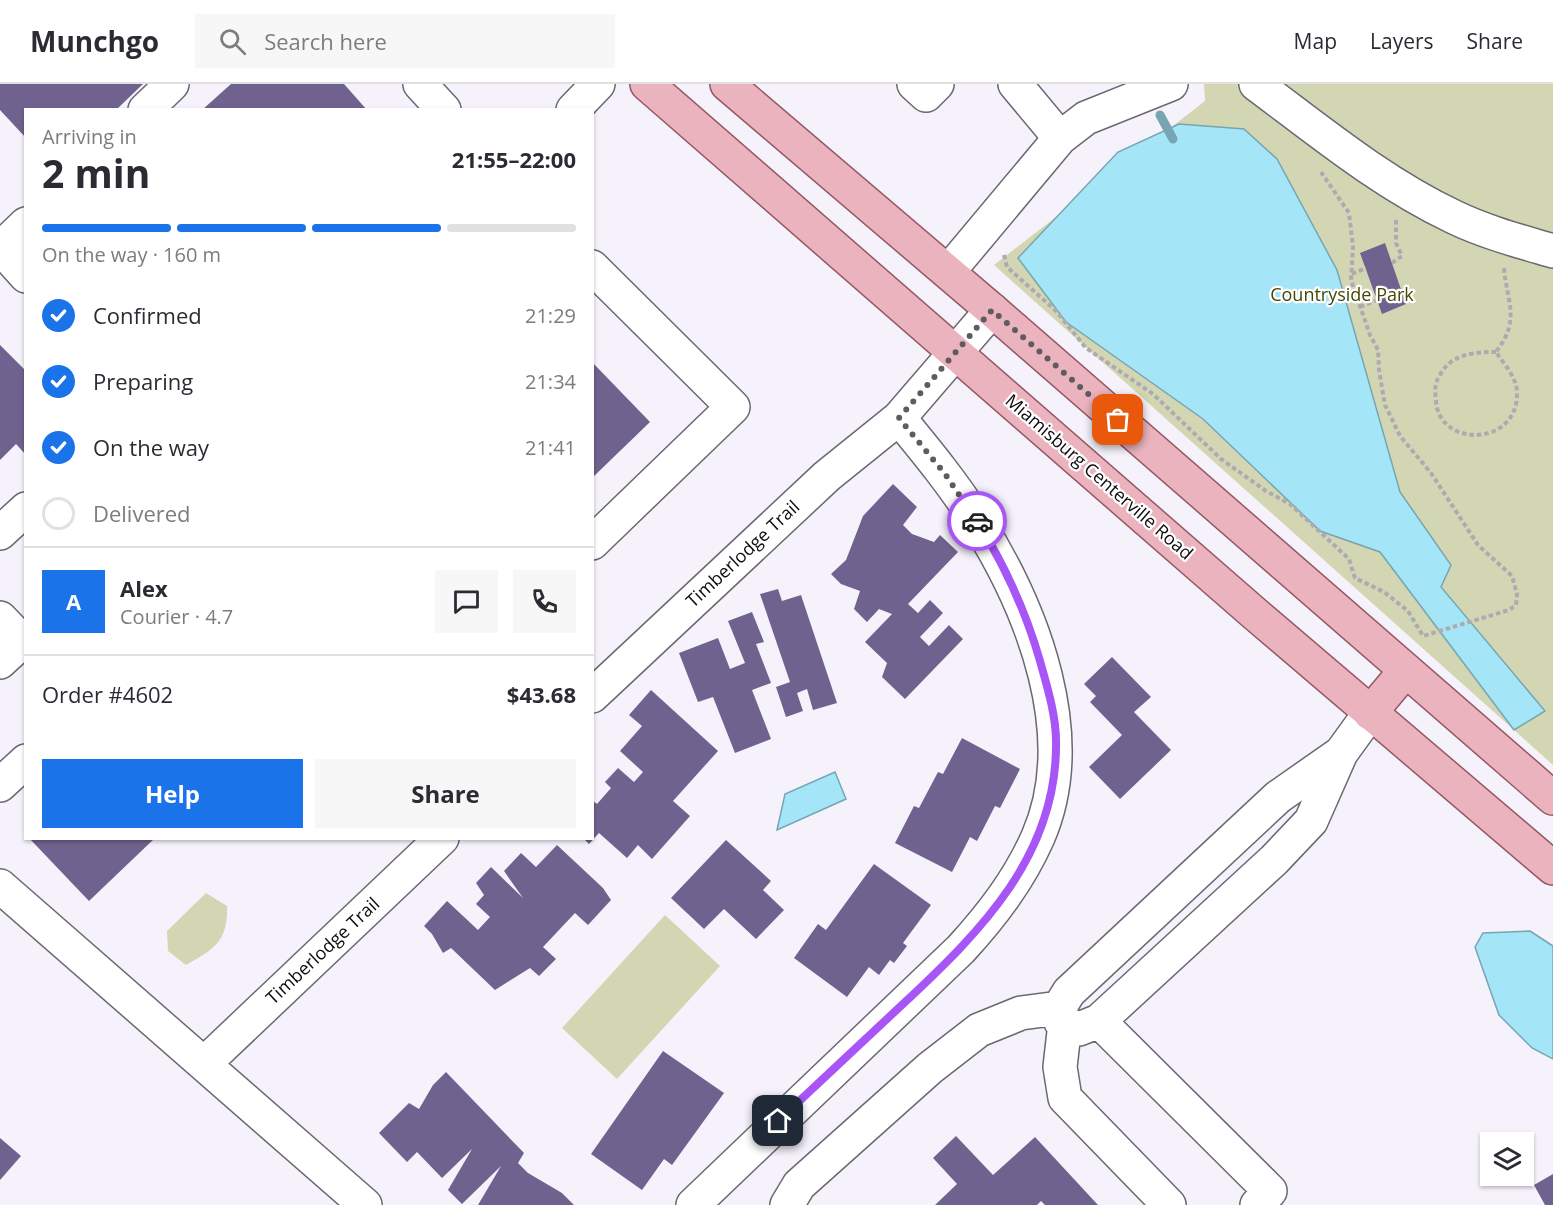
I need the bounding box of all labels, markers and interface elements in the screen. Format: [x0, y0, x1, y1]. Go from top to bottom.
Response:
search box [195, 14, 615, 68]
text: Munchgo [30, 22, 159, 60]
icon: search [216, 25, 249, 58]
text: Search here [264, 26, 387, 56]
text: Map [1294, 27, 1337, 55]
text: Layers [1370, 27, 1434, 55]
text: Share [1467, 27, 1523, 55]
text: Arriving in [42, 123, 137, 150]
text: 21:55–22:00 [452, 144, 576, 174]
text: 2 min [42, 146, 150, 199]
text: On the way · 160 m [42, 241, 221, 268]
park label: Countryside Park [1270, 282, 1414, 306]
icon: check [42, 299, 75, 332]
text: Confirmed [93, 300, 202, 330]
text: 21:29 [525, 302, 576, 329]
icon: check [42, 365, 75, 398]
text: Preparing [93, 366, 193, 396]
text: 21:34 [525, 368, 576, 395]
street label: Miamisburg Centerville Road [1001, 388, 1199, 564]
pin [1092, 394, 1143, 445]
icon: bag [1101, 403, 1134, 436]
icon: check [42, 431, 75, 464]
text: On the way [93, 432, 209, 462]
text: 21:41 [525, 434, 576, 461]
courier [947, 491, 1007, 551]
street label: Timberlodge Trail [680, 494, 804, 612]
text: Delivered [93, 498, 191, 528]
icon: car [961, 505, 994, 538]
button: chat [435, 570, 498, 633]
button: phone [513, 570, 576, 633]
text: Alex [120, 573, 168, 603]
text: A [66, 586, 81, 616]
text: Courier · 4.7 [120, 603, 233, 630]
text: Order #4602 [42, 679, 173, 709]
text: $43.68 [507, 679, 576, 709]
button: Help [42, 759, 303, 828]
button: Share [315, 759, 576, 828]
street label: Timberlodge Trail [260, 891, 384, 1009]
pin [752, 1095, 803, 1146]
icon: home [761, 1104, 794, 1137]
map controls [1480, 1132, 1534, 1186]
button: layers [1480, 1132, 1534, 1186]

